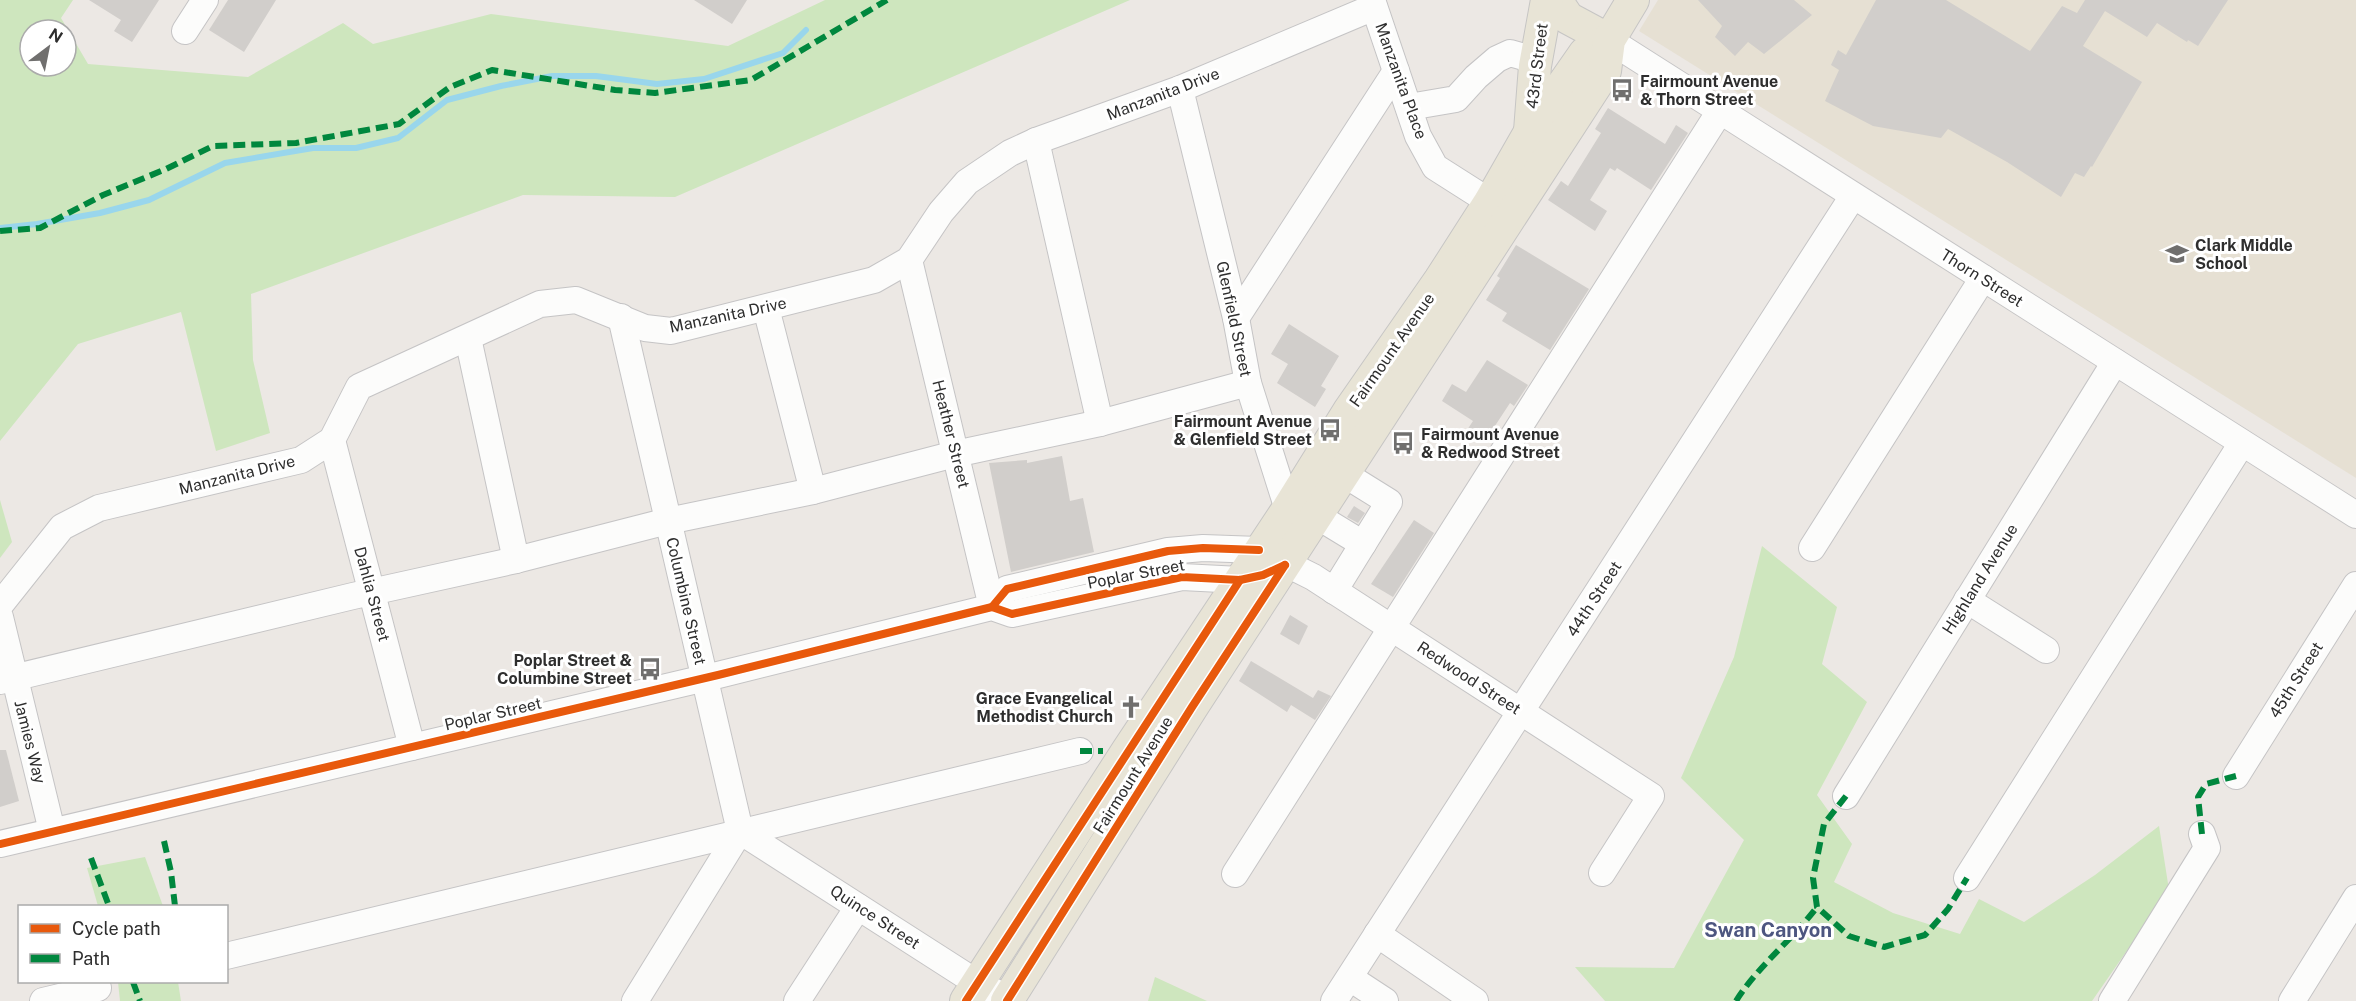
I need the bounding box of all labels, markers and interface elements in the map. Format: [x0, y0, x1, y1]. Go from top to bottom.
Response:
north arrow [18, 18, 78, 78]
street label: Manzanita Place [1371, 20, 1431, 142]
street label: 43rd Street [1522, 22, 1552, 110]
text: N [45, 24, 66, 47]
street label: Manzanita Drive [1104, 64, 1222, 124]
place label: Fairmount Avenue & Thorn Street [1640, 72, 1778, 109]
bus stop icon: Fairmount Avenue & Thorn Street [1609, 77, 1635, 103]
place label: Clark Middle School [2195, 236, 2293, 273]
school or university icon: Clark Middle School [2164, 241, 2190, 267]
street label: Thorn Street [1937, 245, 2027, 311]
street label: Glenfield Street [1212, 259, 1256, 379]
street label: Fairmount Avenue [1346, 289, 1438, 411]
street label: Manzanita Drive [668, 293, 788, 337]
street label: Heather Street [928, 378, 974, 490]
place label: Fairmount Avenue & Glenfield Street [1174, 412, 1312, 449]
bus stop icon: Fairmount Avenue & Glenfield Street [1317, 417, 1343, 443]
place label: Fairmount Avenue & Redwood Street [1421, 425, 1560, 462]
bus stop icon: Fairmount Avenue & Redwood Street [1390, 430, 1416, 456]
street label: Manzanita Drive [177, 451, 297, 499]
street label: Highland Avenue [1938, 520, 2022, 638]
street label: Columbine Street [662, 535, 710, 667]
street label: Dahlia Street [350, 545, 394, 643]
street label: Poplar Street [1086, 555, 1186, 593]
street label: 44th Street [1563, 558, 1625, 640]
street label: Redwood Street [1414, 637, 1524, 719]
street label: 45th Street [2265, 638, 2327, 722]
place label: Poplar Street & Columbine Street [497, 651, 632, 688]
bus stop icon: Poplar Street & Columbine Street [637, 656, 663, 682]
place label: Grace Evangelical Methodist Church [976, 689, 1113, 726]
street label: Poplar Street [443, 694, 543, 734]
church icon: Grace Evangelical Methodist Church [1118, 694, 1144, 720]
street label: Jamies Way [10, 698, 50, 786]
street label: Fairmount Avenue [1089, 713, 1177, 837]
street label: Quince Street [827, 881, 923, 953]
legend [18, 905, 228, 983]
text: Cycle path [72, 918, 161, 939]
district label: Swan Canyon [1704, 918, 1832, 942]
text: Path [72, 948, 110, 969]

